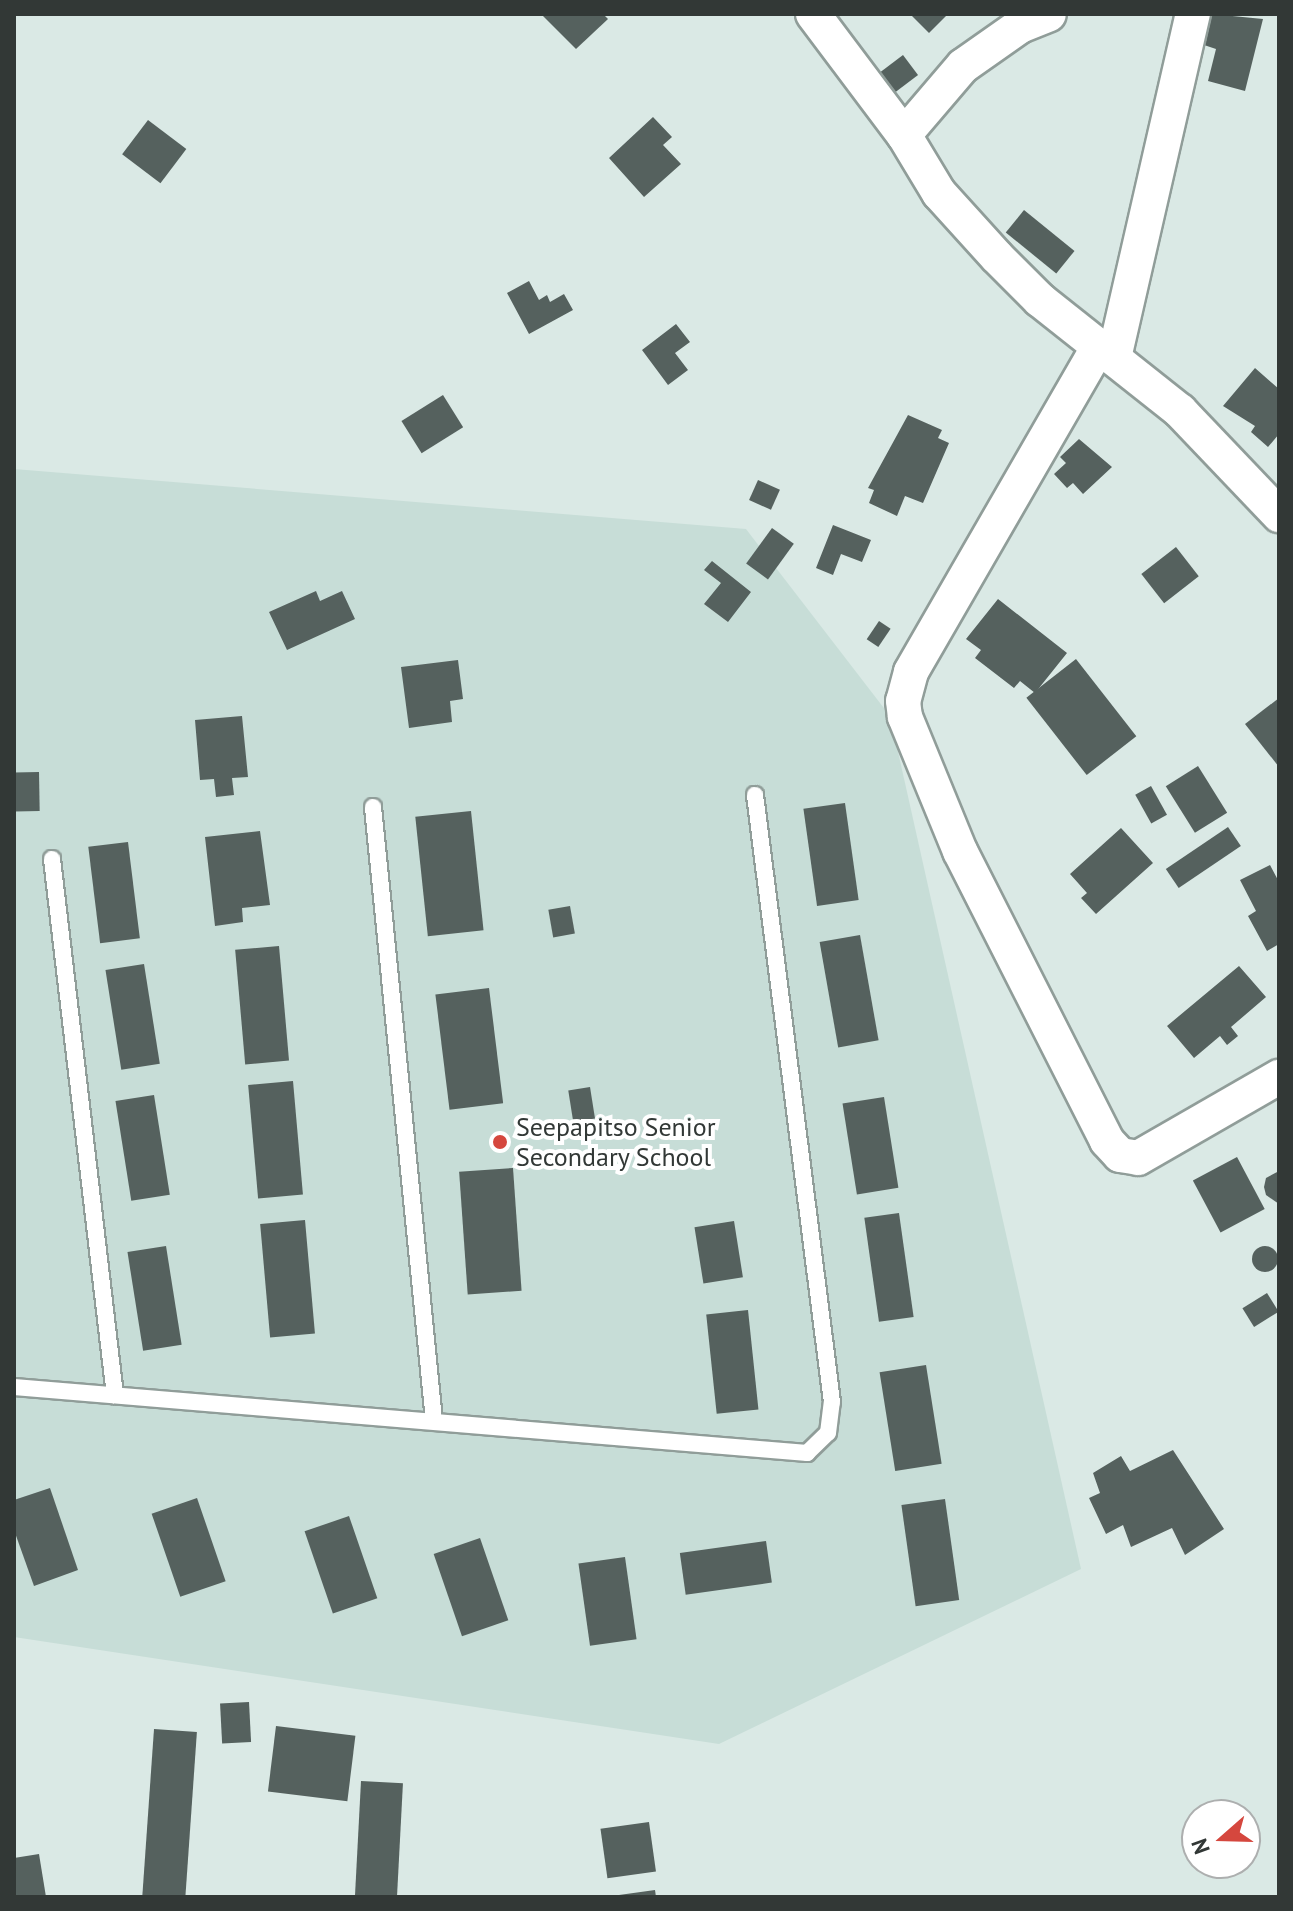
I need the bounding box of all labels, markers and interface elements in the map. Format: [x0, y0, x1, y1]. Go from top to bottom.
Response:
place label: Seepapitso Senior Secondary School [516, 1111, 716, 1172]
marker: Seepapitso Senior Secondary School [491, 1133, 509, 1151]
north arrow [1181, 1799, 1261, 1879]
text: N [1185, 1835, 1216, 1858]

